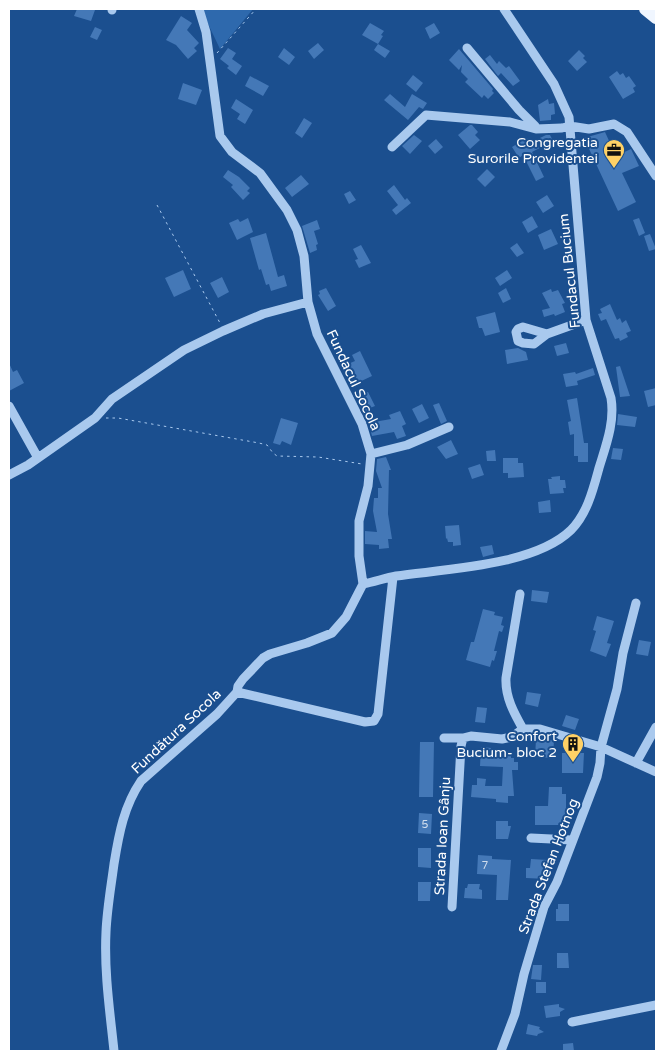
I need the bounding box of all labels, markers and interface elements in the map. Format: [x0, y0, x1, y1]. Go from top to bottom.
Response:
place label: Congregatia Surorile Providentei [468, 134, 598, 167]
office icon: Congregatia Surorile Providentei [602, 138, 626, 169]
street label: Fundacul Bucium [555, 213, 584, 329]
street label: Fundacul Socola [323, 327, 384, 433]
street label: Fundătura Socola [128, 685, 225, 777]
place label: Confort Bucium- bloc 2 [456, 728, 558, 761]
building icon: Confort Bucium- bloc 2 [561, 732, 585, 763]
street label: Strada Ioan Gânju [431, 776, 454, 896]
street label: Strada Stefan Hotnog [515, 796, 582, 936]
house number: 5 [422, 818, 429, 831]
house number: 7 [482, 859, 489, 872]

